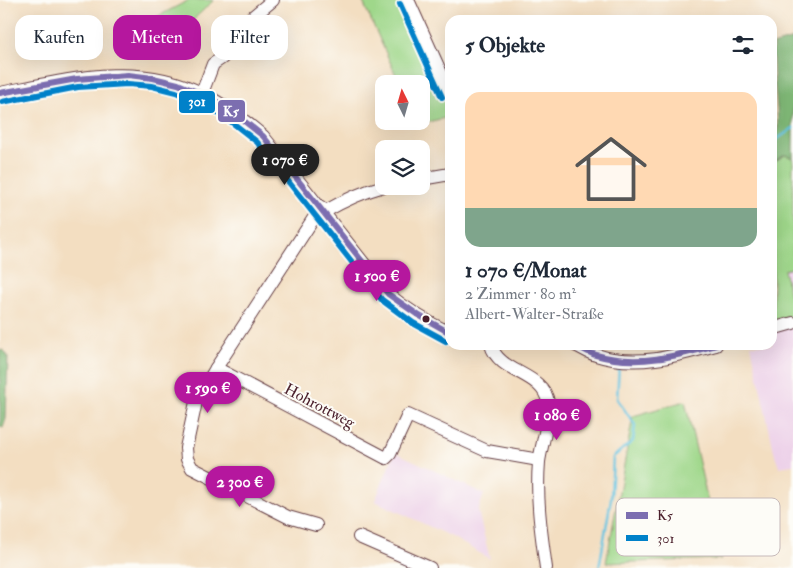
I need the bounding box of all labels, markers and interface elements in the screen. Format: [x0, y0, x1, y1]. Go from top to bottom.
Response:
chip: Kaufen [15, 15, 103, 60]
chip: Mieten [113, 15, 201, 60]
chip: Filter [211, 15, 288, 60]
icon: filters [729, 31, 757, 59]
text: 5 Objekte [465, 32, 545, 59]
north arrow [375, 75, 430, 130]
map controls [375, 75, 430, 195]
line badge: 301 [178, 90, 216, 114]
text: 301 [188, 93, 206, 110]
line badge: K5 [217, 99, 246, 123]
text: K5 [223, 103, 240, 120]
icon: home [566, 124, 656, 214]
button: layers [375, 140, 430, 195]
pin: 1 070 € [239, 144, 331, 186]
text: 1 070 € [262, 150, 308, 170]
text: 1 070 €/Monat [465, 257, 587, 284]
pin: 1 500 € [331, 260, 423, 302]
text: 1 500 € [354, 266, 400, 286]
text: 2 Zimmer · 80 m² [465, 284, 576, 304]
text: Albert-Walter-Straße [465, 304, 604, 324]
unlabelled marker [421, 314, 431, 324]
pin: 1 590 € [162, 372, 254, 414]
text: 1 590 € [185, 378, 231, 398]
street label: Hohrottweg [281, 379, 359, 433]
pin: 1 080 € [511, 398, 603, 441]
text: 1 080 € [534, 405, 580, 425]
pin: 2 300 € [194, 466, 286, 508]
text: 2 300 € [217, 472, 263, 492]
legend [616, 498, 780, 556]
text: K5 [657, 507, 674, 524]
text: 301 [657, 530, 674, 547]

